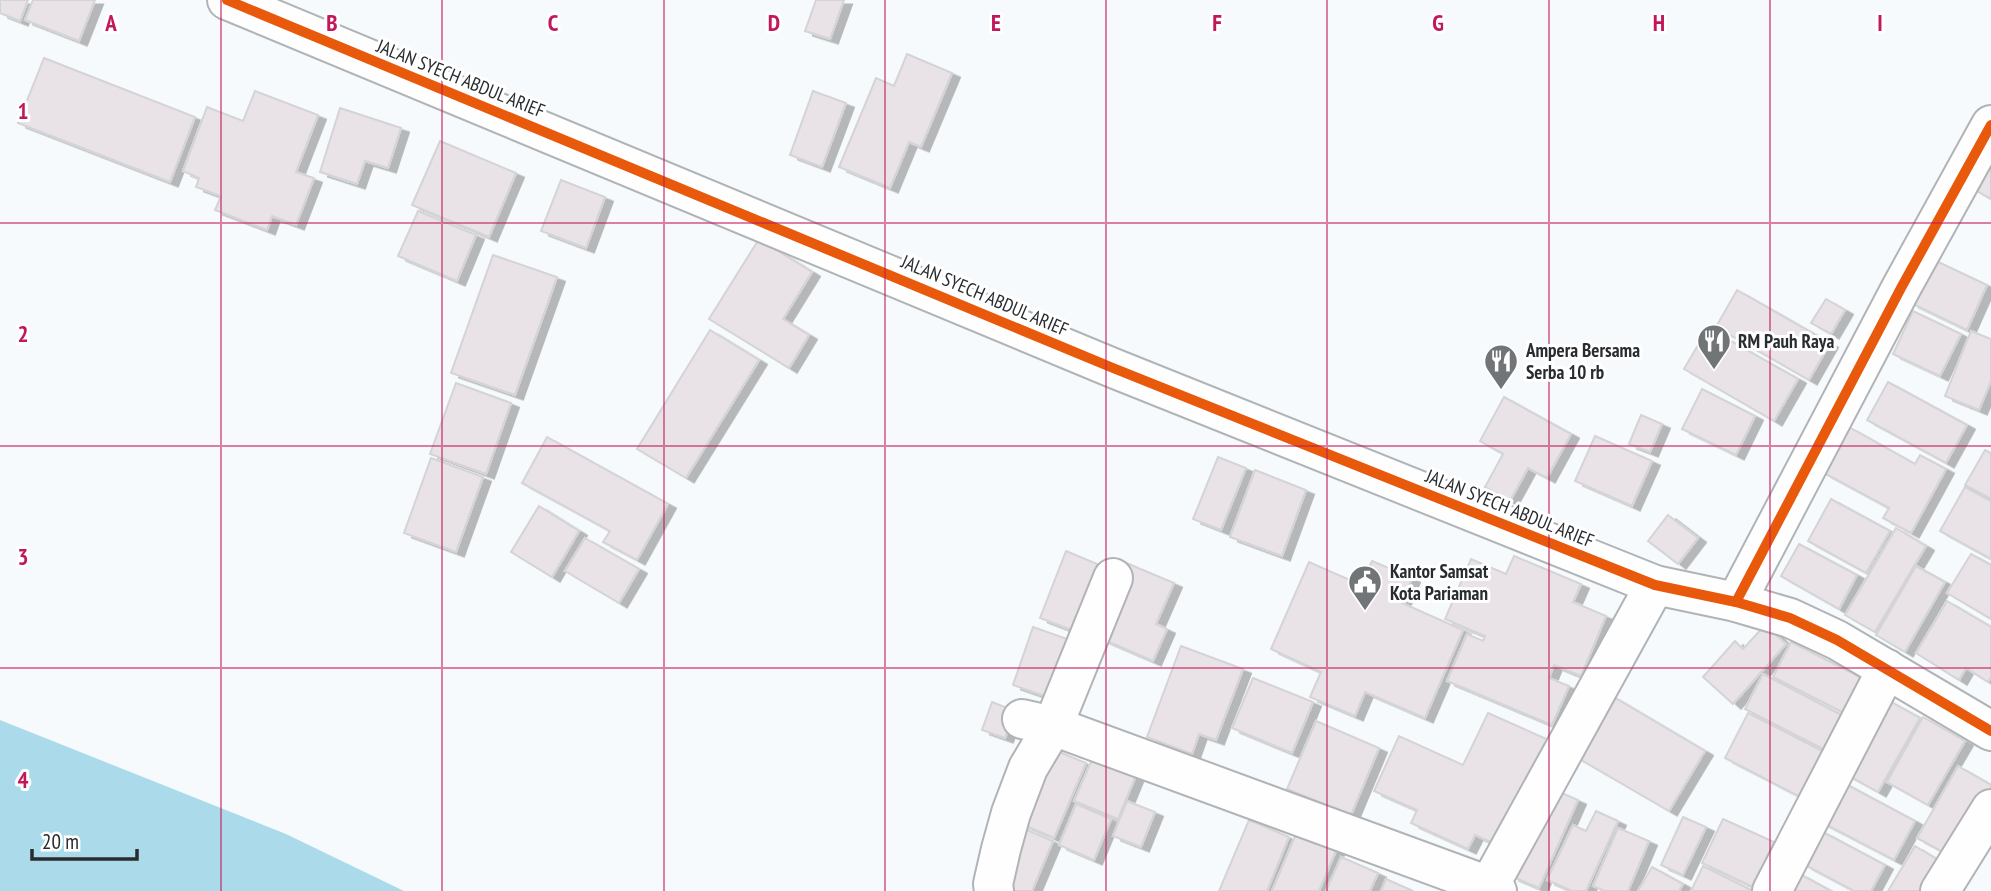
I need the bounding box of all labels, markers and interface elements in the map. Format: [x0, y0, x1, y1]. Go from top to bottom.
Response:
text: A [104, 8, 117, 37]
text: B [326, 8, 338, 37]
text: C [548, 8, 559, 37]
text: D [768, 8, 780, 37]
text: E [991, 8, 1001, 37]
text: F [1212, 8, 1222, 37]
text: G [1432, 8, 1444, 37]
text: H [1653, 8, 1665, 37]
text: I [1877, 8, 1883, 37]
street label: JALAN SYECH ABDUL ARIEF [372, 33, 549, 123]
text: 1 [18, 96, 29, 125]
street label: JALAN SYECH ABDUL ARIEF [897, 249, 1072, 341]
text: 2 [18, 319, 29, 348]
restaurant icon: RM Pauh Raya [1695, 322, 1733, 371]
place label: RM Pauh Raya [1738, 329, 1834, 353]
place label: Ampera Bersama Serba 10 rb [1525, 338, 1640, 384]
restaurant icon: Ampera Bersama Serba 10 rb [1482, 342, 1520, 391]
street label: JALAN SYECH ABDUL ARIEF [1421, 463, 1598, 553]
text: 3 [18, 542, 29, 571]
place label: Kantor Samsat Kota Pariaman [1390, 559, 1489, 605]
public building icon: Kantor Samsat Kota Pariaman [1346, 563, 1384, 612]
text: 4 [18, 765, 29, 794]
scale bar [32, 818, 136, 862]
text: 20 m [42, 828, 79, 855]

